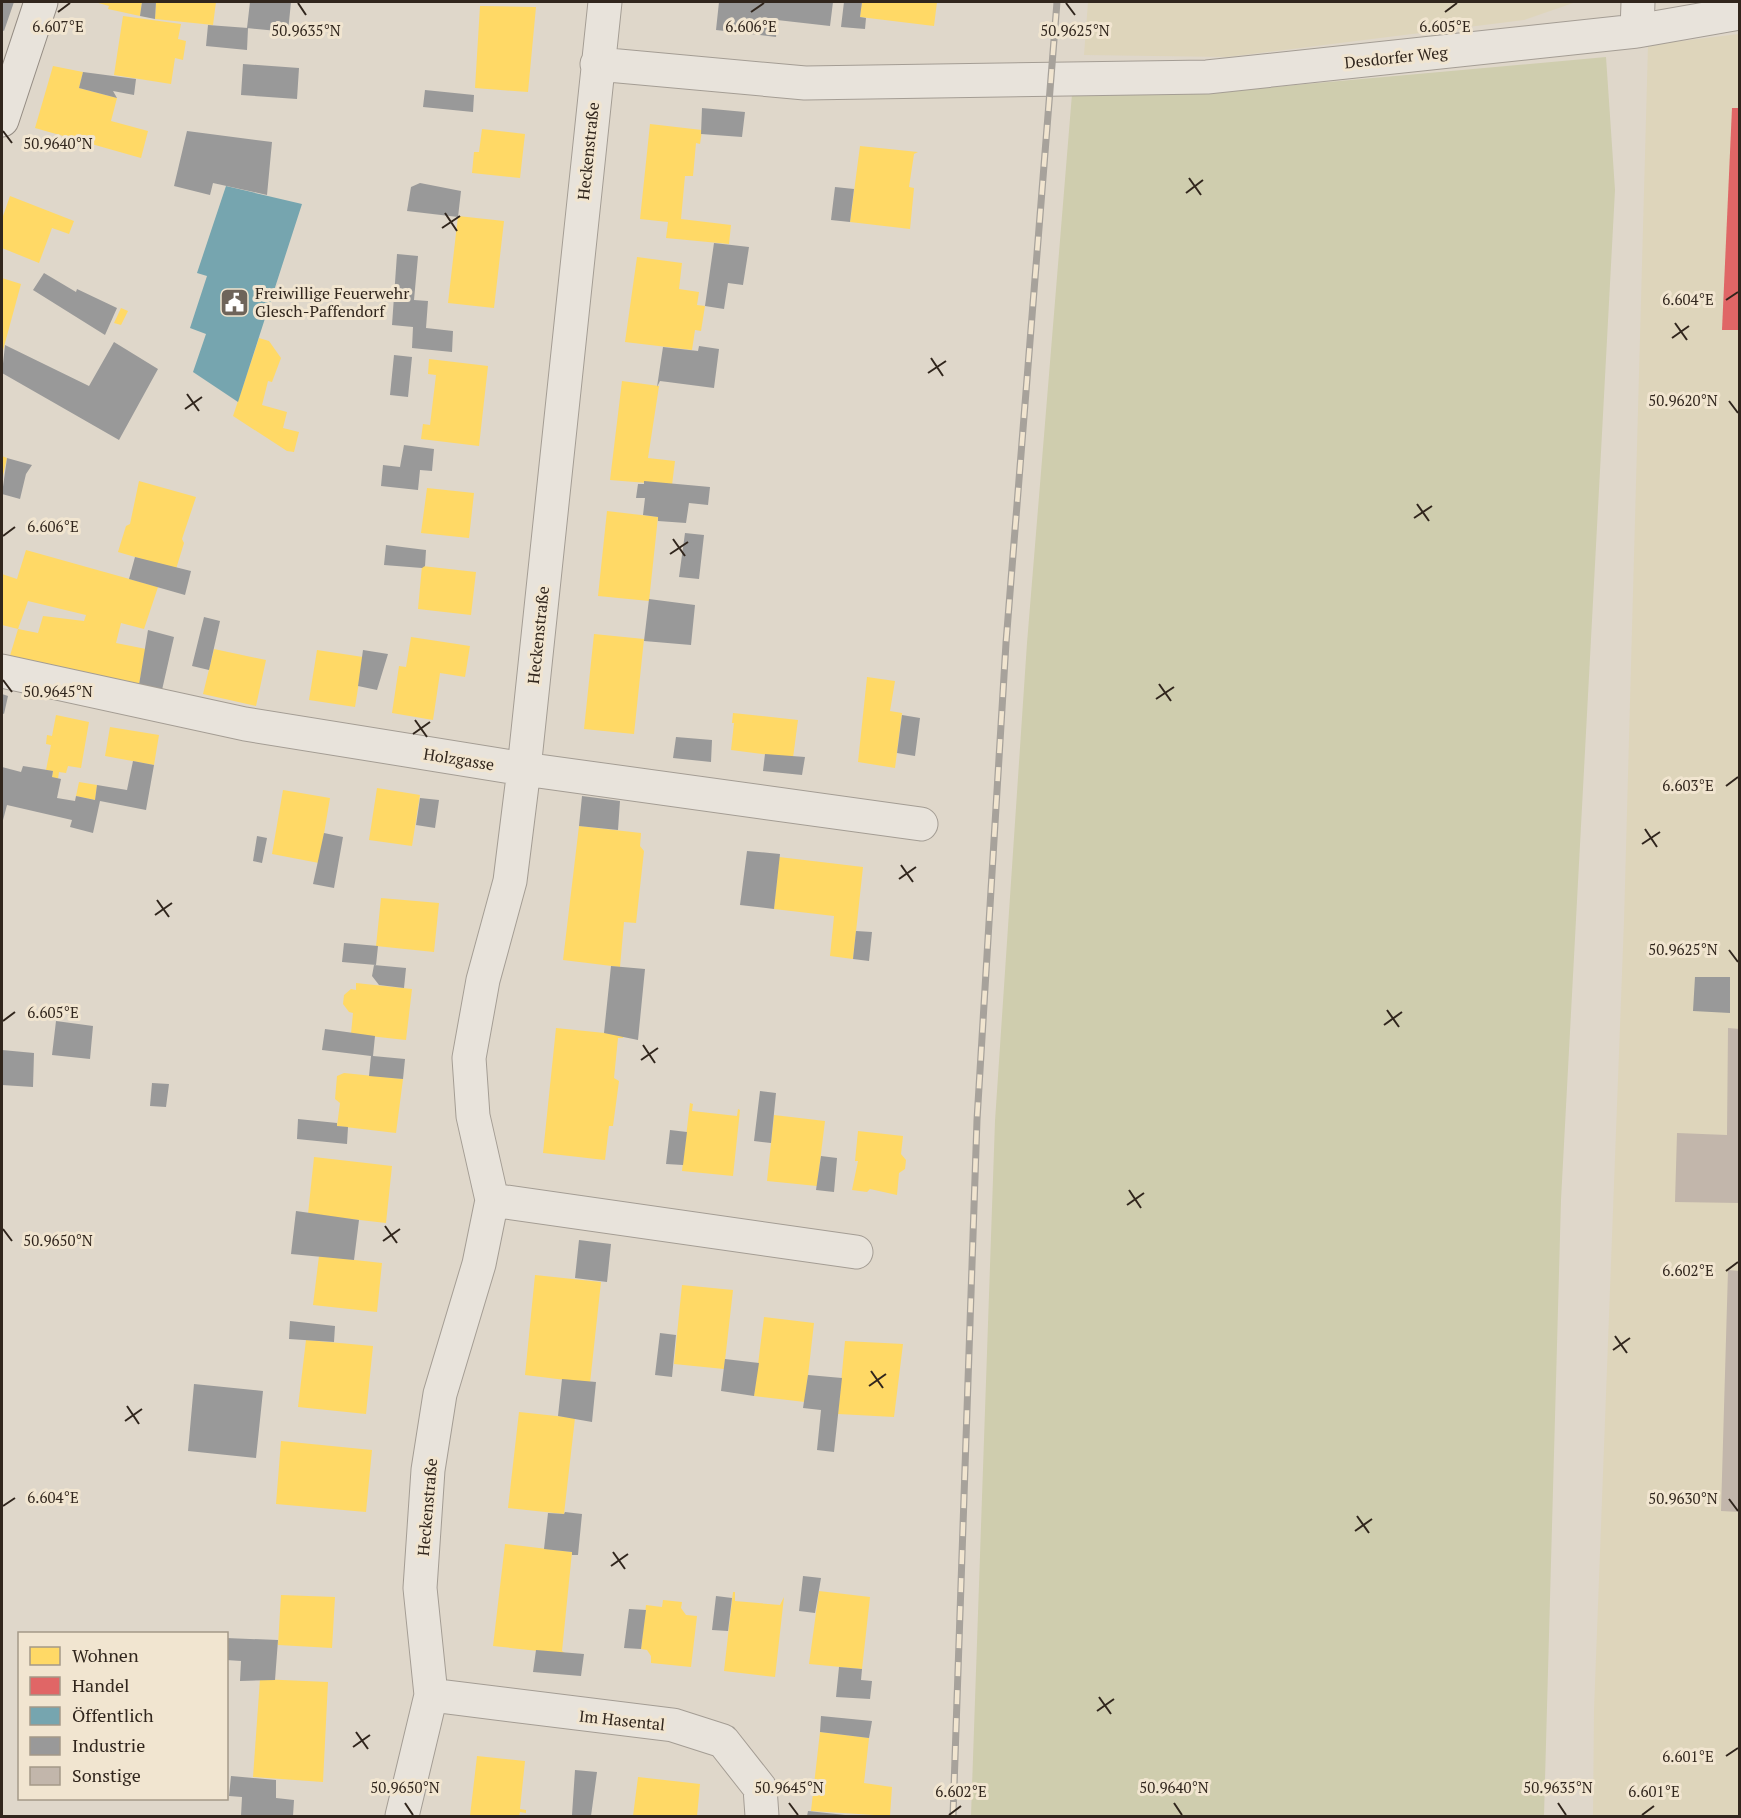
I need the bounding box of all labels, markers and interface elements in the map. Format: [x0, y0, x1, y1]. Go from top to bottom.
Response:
text: 6.607°E [32, 16, 84, 36]
text: 6.606°E [725, 16, 777, 36]
text: 6.605°E [1419, 16, 1471, 36]
text: 50.9635°N [271, 20, 341, 40]
text: 50.9625°N [1040, 20, 1110, 40]
street label: Desdorfer Weg [1343, 41, 1449, 73]
street label: Heckenstraße [572, 101, 604, 201]
text: 50.9640°N [23, 133, 93, 153]
place label: Freiwillige Feuerwehr Glesch-Paffendorf [255, 282, 410, 322]
public building icon: Freiwillige Feuerwehr Glesch-Paffendorf [218, 286, 250, 318]
text: 6.604°E [1662, 289, 1714, 309]
text: 50.9620°N [1648, 390, 1718, 410]
text: 6.606°E [27, 516, 79, 536]
street label: Heckenstraße [522, 585, 554, 685]
text: 50.9645°N [23, 681, 93, 701]
street label: Holzgasse [422, 743, 496, 775]
text: 6.603°E [1662, 775, 1714, 795]
text: 50.9625°N [1648, 939, 1718, 959]
text: 6.605°E [27, 1002, 79, 1022]
text: 50.9650°N [23, 1230, 93, 1250]
text: 6.602°E [1662, 1260, 1714, 1280]
street label: Heckenstraße [412, 1457, 442, 1557]
text: 6.604°E [27, 1487, 79, 1507]
text: 50.9630°N [1648, 1488, 1718, 1508]
legend [18, 1632, 228, 1800]
text: Wohnen [72, 1643, 139, 1667]
text: Handel [72, 1673, 129, 1697]
text: Öffentlich [72, 1703, 154, 1727]
street label: Im Hasental [578, 1705, 666, 1735]
text: Industrie [72, 1733, 145, 1757]
text: 6.601°E [1662, 1746, 1714, 1766]
text: Sonstige [72, 1763, 141, 1787]
text: 50.9650°N [370, 1777, 440, 1797]
text: 50.9645°N [754, 1777, 824, 1797]
text: 50.9640°N [1139, 1777, 1209, 1797]
text: 50.9635°N [1523, 1777, 1593, 1797]
text: 6.602°E [935, 1781, 987, 1801]
text: 6.601°E [1628, 1781, 1680, 1801]

